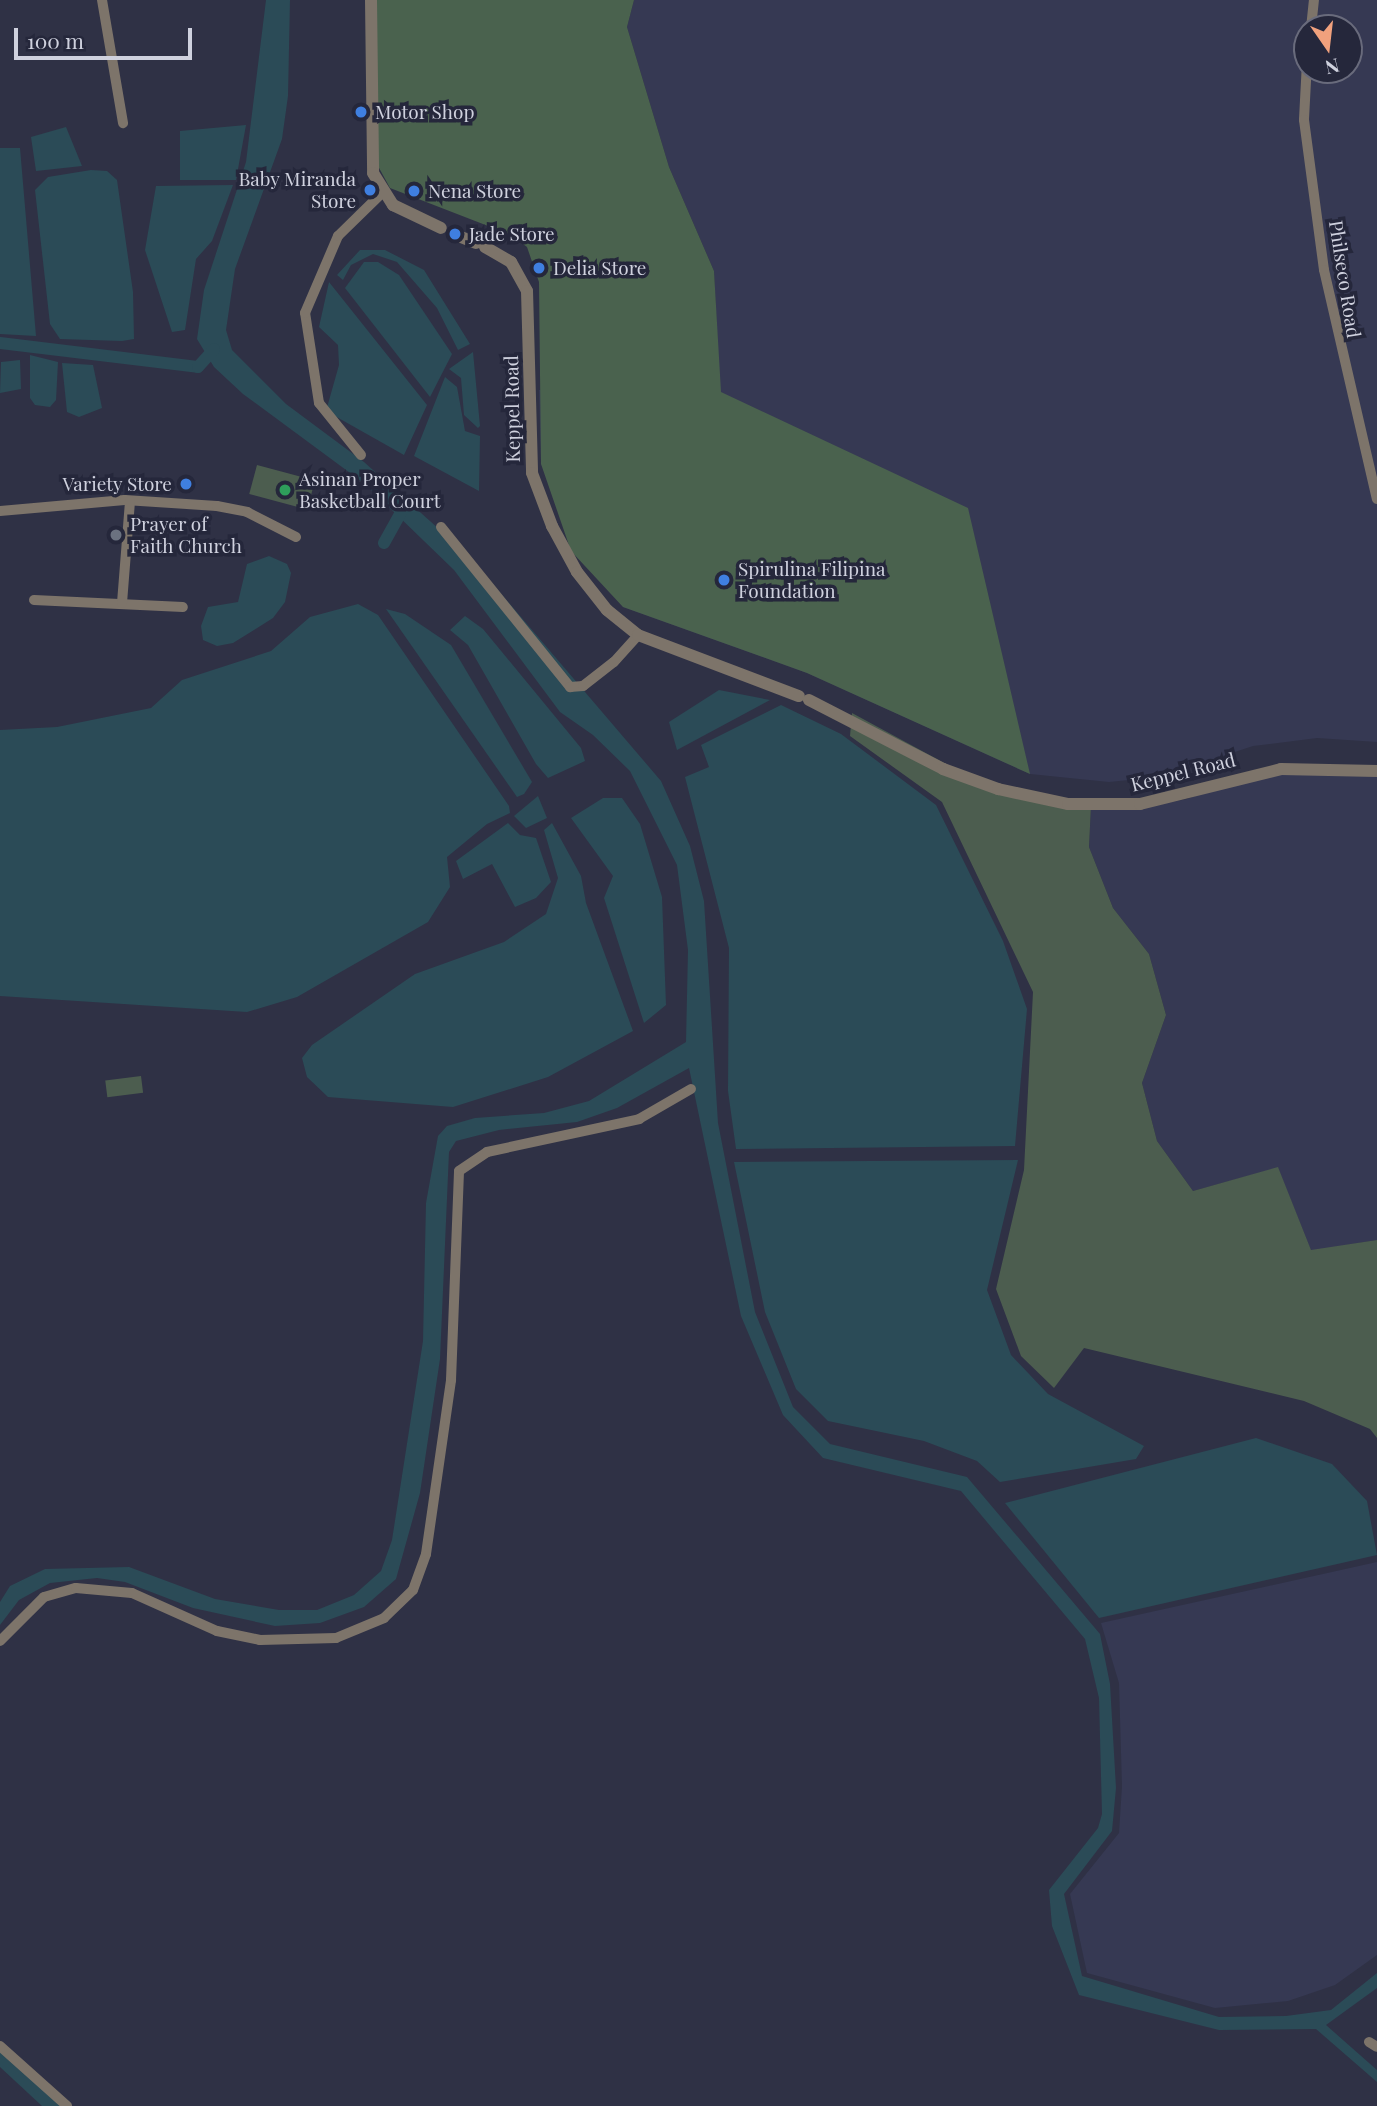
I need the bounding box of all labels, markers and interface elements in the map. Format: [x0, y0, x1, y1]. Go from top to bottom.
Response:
scale bar [18, 14, 196, 58]
north arrow [1293, 14, 1363, 84]
text: 100 m [27, 26, 84, 54]
text: N [1323, 53, 1342, 82]
place label: Motor Shop [375, 101, 475, 123]
marker: Motor Shop [353, 104, 369, 120]
place label: Baby Miranda Store [238, 168, 356, 212]
place label: Nena Store [428, 180, 521, 202]
marker: Baby Miranda Store [362, 182, 378, 198]
marker: Nena Store [406, 183, 422, 199]
street label: Philseco Road [1324, 219, 1366, 339]
place label: Jade Store [469, 223, 555, 245]
marker: Jade Store [447, 226, 463, 242]
place label: Delia Store [553, 257, 647, 279]
marker: Delia Store [531, 260, 547, 276]
street label: Keppel Road [500, 355, 524, 463]
place label: Asinan Proper Basketball Court [299, 468, 441, 512]
place label: Variety Store [62, 473, 172, 495]
marker: Variety Store [178, 476, 194, 492]
marker: Asinan Proper Basketball Court [277, 482, 293, 498]
place label: Prayer of Faith Church [130, 513, 242, 557]
marker: Prayer of Faith Church [108, 527, 124, 543]
place label: Spirulina Filipina Foundation [738, 558, 886, 602]
marker: Spirulina Filipina Foundation [716, 572, 732, 588]
street label: Keppel Road [1128, 748, 1238, 796]

